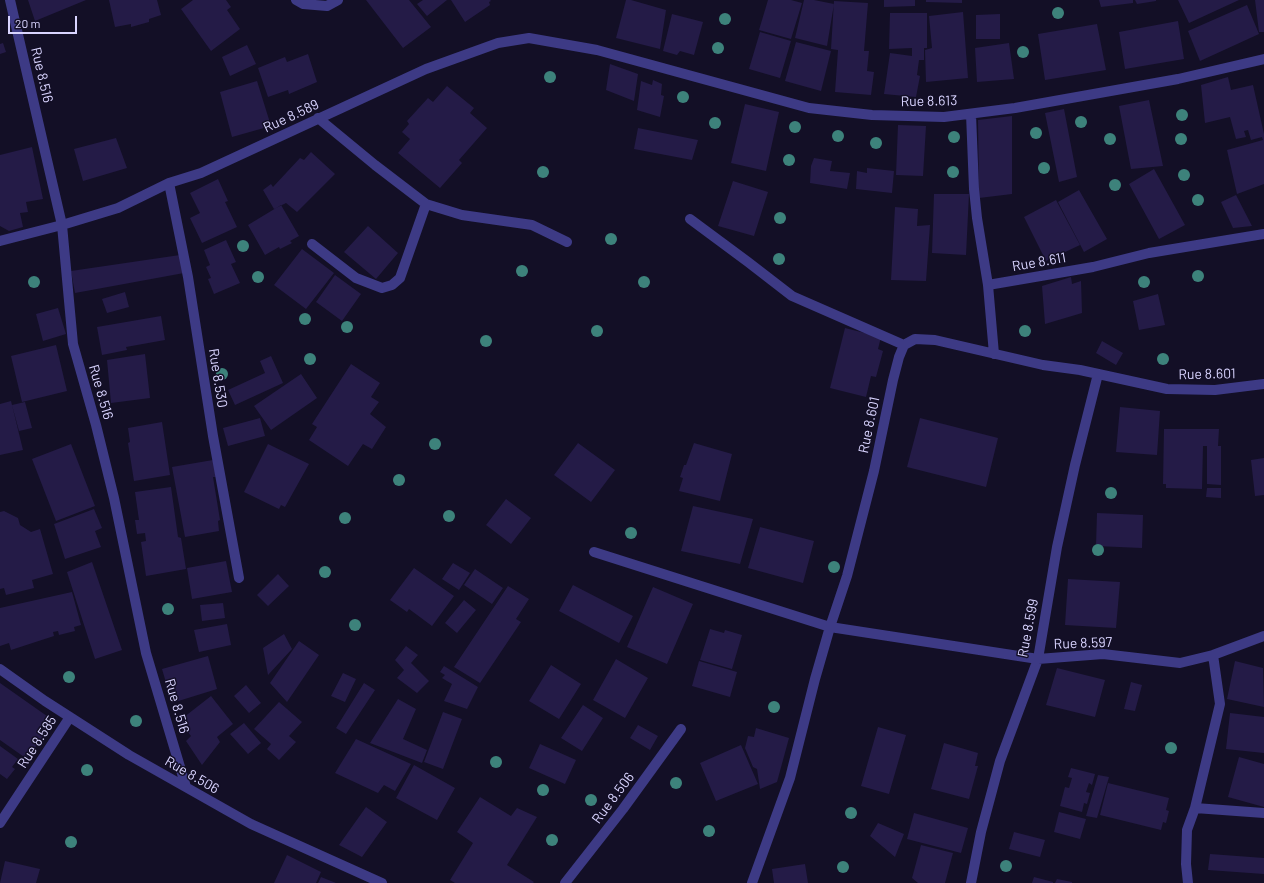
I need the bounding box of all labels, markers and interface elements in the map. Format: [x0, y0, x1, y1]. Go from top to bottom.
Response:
scale bar [10, 8, 79, 34]
text: 20 m [15, 16, 41, 30]
street label: Rue 8.516 [27, 46, 57, 104]
street label: Rue 8.613 [901, 92, 957, 110]
street label: Rue 8.589 [261, 96, 321, 136]
street label: Rue 8.611 [1011, 249, 1067, 275]
street label: Rue 8.530 [205, 347, 231, 409]
street label: Rue 8.516 [85, 363, 117, 421]
street label: Rue 8.601 [1178, 365, 1236, 383]
street label: Rue 8.601 [855, 395, 883, 455]
street label: Rue 8.599 [1014, 597, 1042, 659]
street label: Rue 8.597 [1053, 634, 1113, 652]
street label: Rue 8.516 [161, 677, 193, 735]
street label: Rue 8.585 [14, 713, 60, 771]
street label: Rue 8.506 [162, 753, 222, 797]
street label: Rue 8.506 [588, 769, 638, 827]

